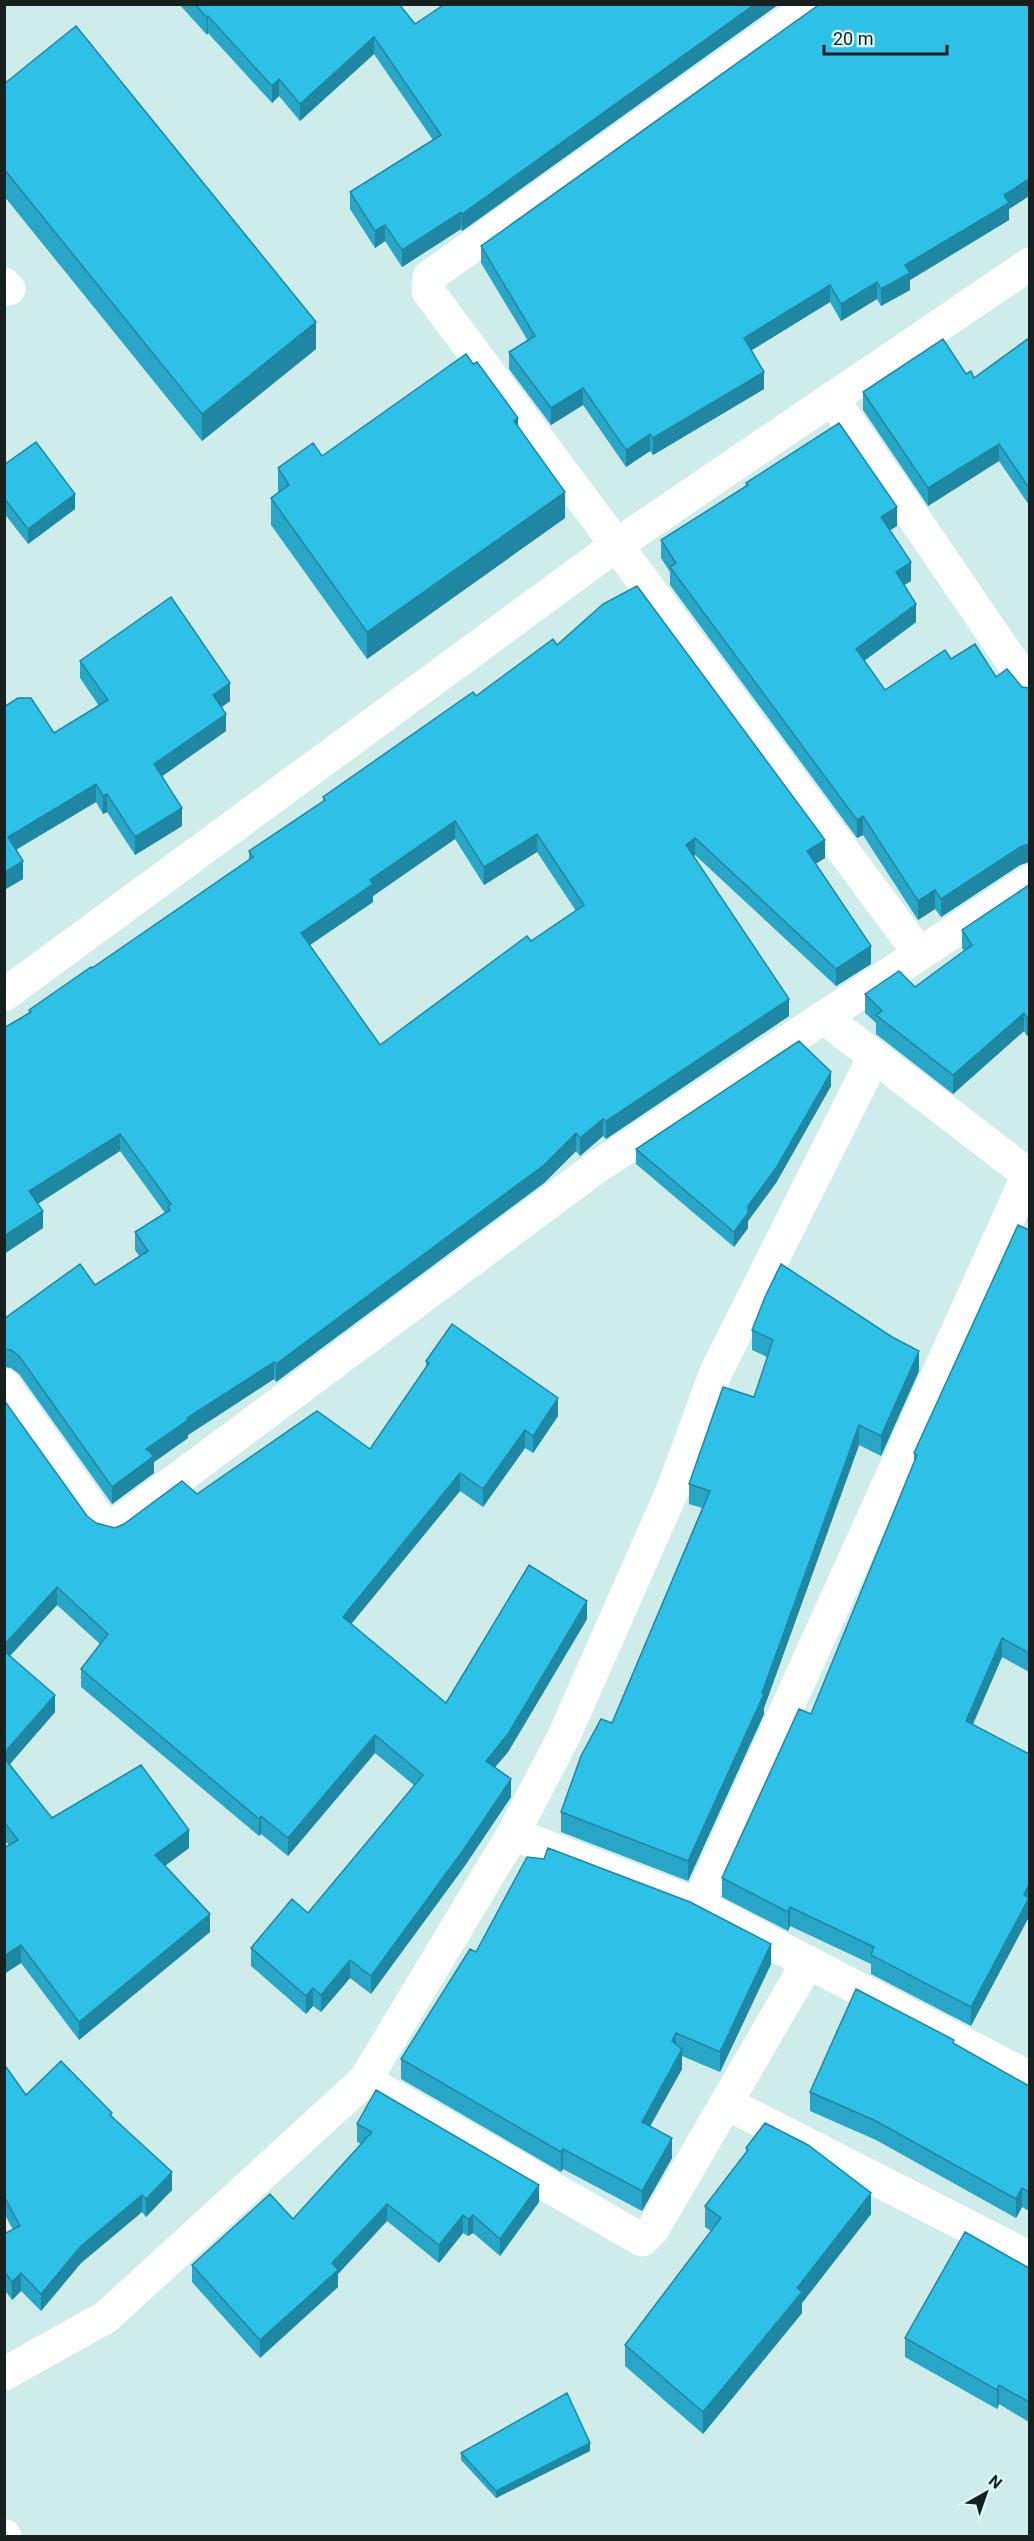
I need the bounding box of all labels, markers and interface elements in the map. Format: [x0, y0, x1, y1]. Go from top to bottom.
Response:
scale bar [824, 18, 947, 56]
text: 20 m [833, 28, 873, 49]
north arrow [956, 2463, 1016, 2523]
text: N [985, 2471, 1006, 2493]

